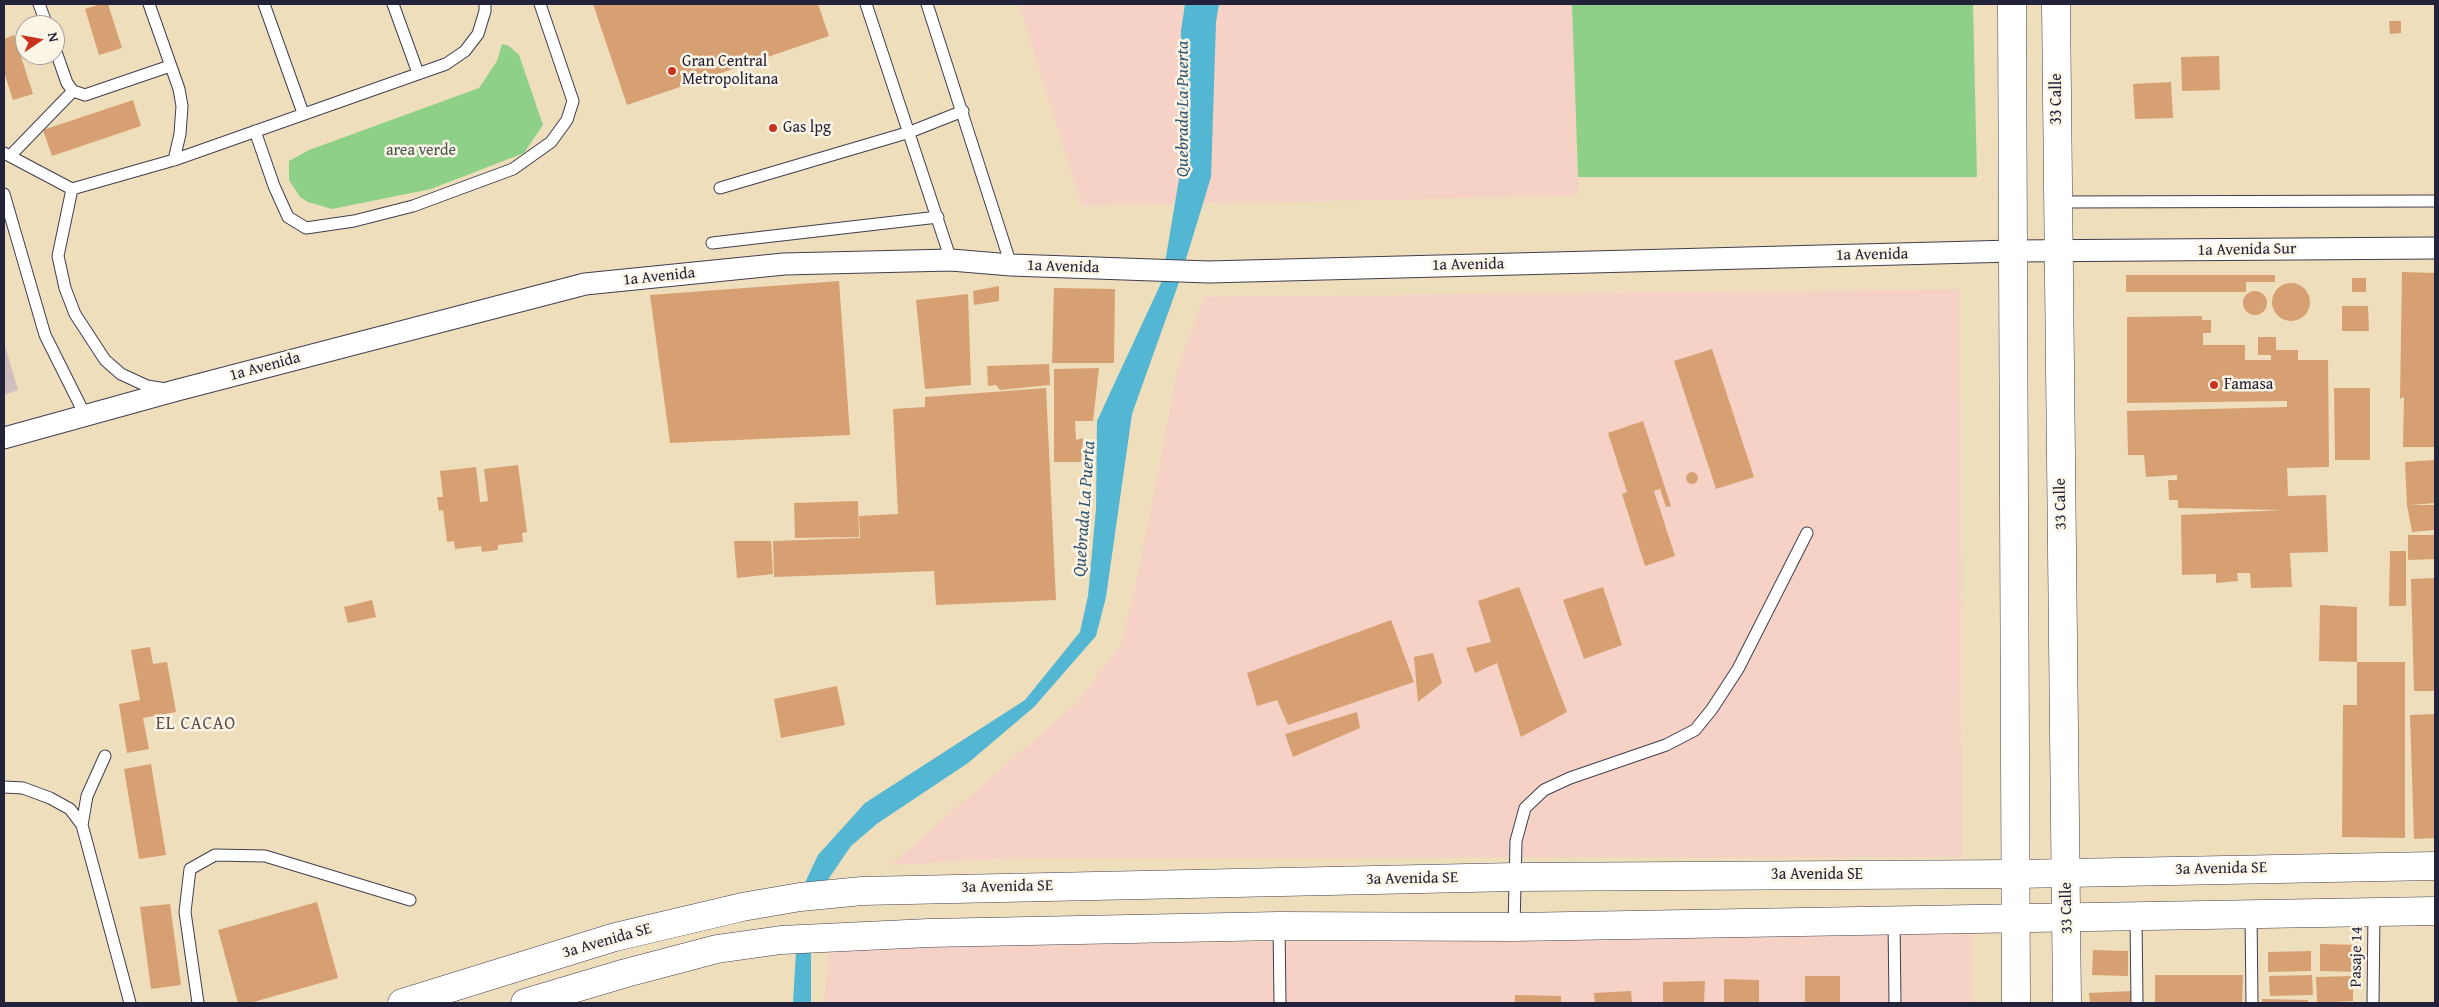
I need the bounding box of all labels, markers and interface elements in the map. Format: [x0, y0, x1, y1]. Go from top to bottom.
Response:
north arrow [15, 15, 65, 65]
text: N [43, 30, 64, 44]
water label: Quebrada La Puerta [1172, 41, 1194, 177]
place label: Gran Central Metropolitana [682, 52, 778, 90]
marker: Gran Central Metropolitana [666, 65, 678, 77]
street label: 33 Calle [2047, 73, 2067, 125]
place label: Gas lpg [783, 118, 831, 138]
marker: Gas lpg [767, 122, 779, 134]
park label: area verde [386, 141, 456, 161]
street label: 1a Avenida Sur [2197, 240, 2297, 260]
street label: 1a Avenida [1836, 245, 1908, 265]
street label: 1a Avenida [1432, 255, 1504, 275]
street label: 1a Avenida [1026, 256, 1100, 278]
street label: 1a Avenida [622, 264, 696, 290]
street label: 1a Avenida [228, 348, 302, 386]
place label: Famasa [2224, 375, 2273, 395]
marker: Famasa [2208, 379, 2220, 391]
water label: Quebrada La Puerta [1069, 440, 1101, 578]
street label: 33 Calle [2051, 478, 2071, 530]
district label: EL CACAO [155, 713, 237, 735]
street label: 3a Avenida SE [2175, 859, 2267, 879]
street label: 3a Avenida SE [1771, 865, 1863, 885]
street label: 3a Avenida SE [1366, 869, 1458, 889]
street label: 3a Avenida SE [961, 877, 1053, 897]
street label: 33 Calle [2057, 882, 2077, 934]
street label: 3a Avenida SE [560, 919, 654, 963]
street label: Pasaje 14 [2347, 926, 2367, 988]

